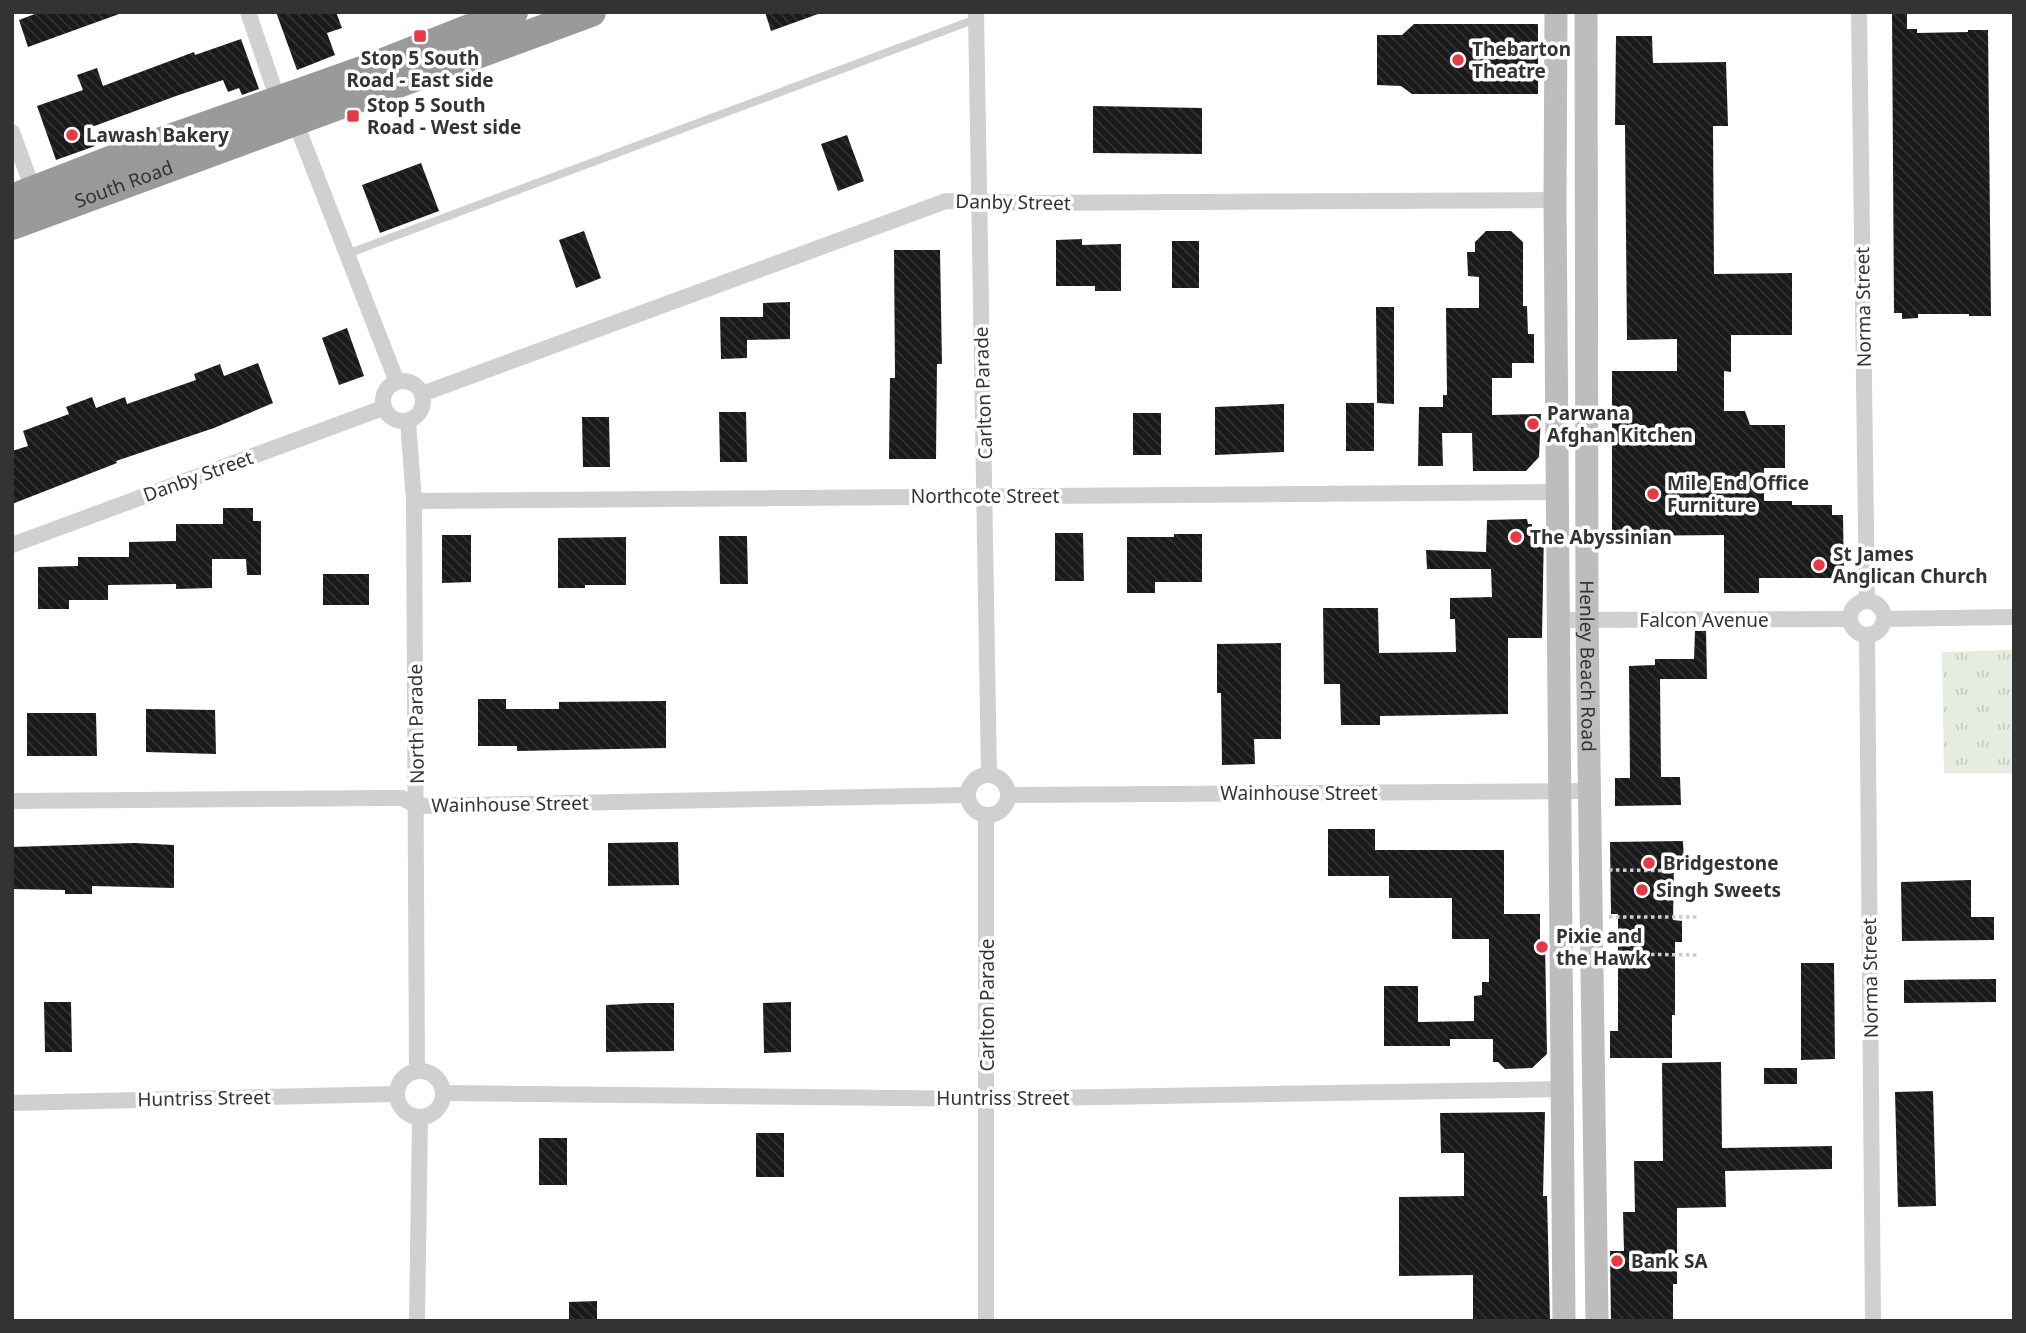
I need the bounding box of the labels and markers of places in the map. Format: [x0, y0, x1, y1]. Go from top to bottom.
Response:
marker: Stop 5 South Road - East side [412, 28, 428, 44]
place label: Thebarton Theatre [1472, 36, 1571, 84]
place label: Stop 5 South Road - East side [346, 45, 494, 93]
marker: Thebarton Theatre [1450, 52, 1466, 68]
place label: Stop 5 South Road - West side [367, 92, 521, 140]
marker: Stop 5 South Road - West side [345, 108, 361, 124]
place label: Lawash Bakery [86, 122, 229, 148]
marker: Lawash Bakery [64, 127, 80, 143]
place label: Parwana Afghan Kitchen [1547, 400, 1693, 448]
marker: Parwana Afghan Kitchen [1525, 416, 1541, 432]
place label: Mile End Office Furniture [1667, 470, 1809, 518]
marker: Mile End Office Furniture [1645, 486, 1661, 502]
place label: The Abyssinian [1530, 524, 1672, 550]
marker: The Abyssinian [1508, 529, 1524, 545]
place label: St James Anglican Church [1833, 541, 1988, 589]
marker: St James Anglican Church [1811, 557, 1827, 573]
place label: Bridgestone [1663, 850, 1779, 876]
marker: Bridgestone [1641, 855, 1657, 871]
place label: Singh Sweets [1656, 877, 1781, 903]
marker: Singh Sweets [1634, 882, 1650, 898]
place label: Pixie and the Hawk [1556, 923, 1647, 971]
marker: Pixie and the Hawk [1534, 939, 1550, 955]
place label: Bank SA [1631, 1248, 1709, 1274]
marker: Bank SA [1609, 1253, 1625, 1269]

